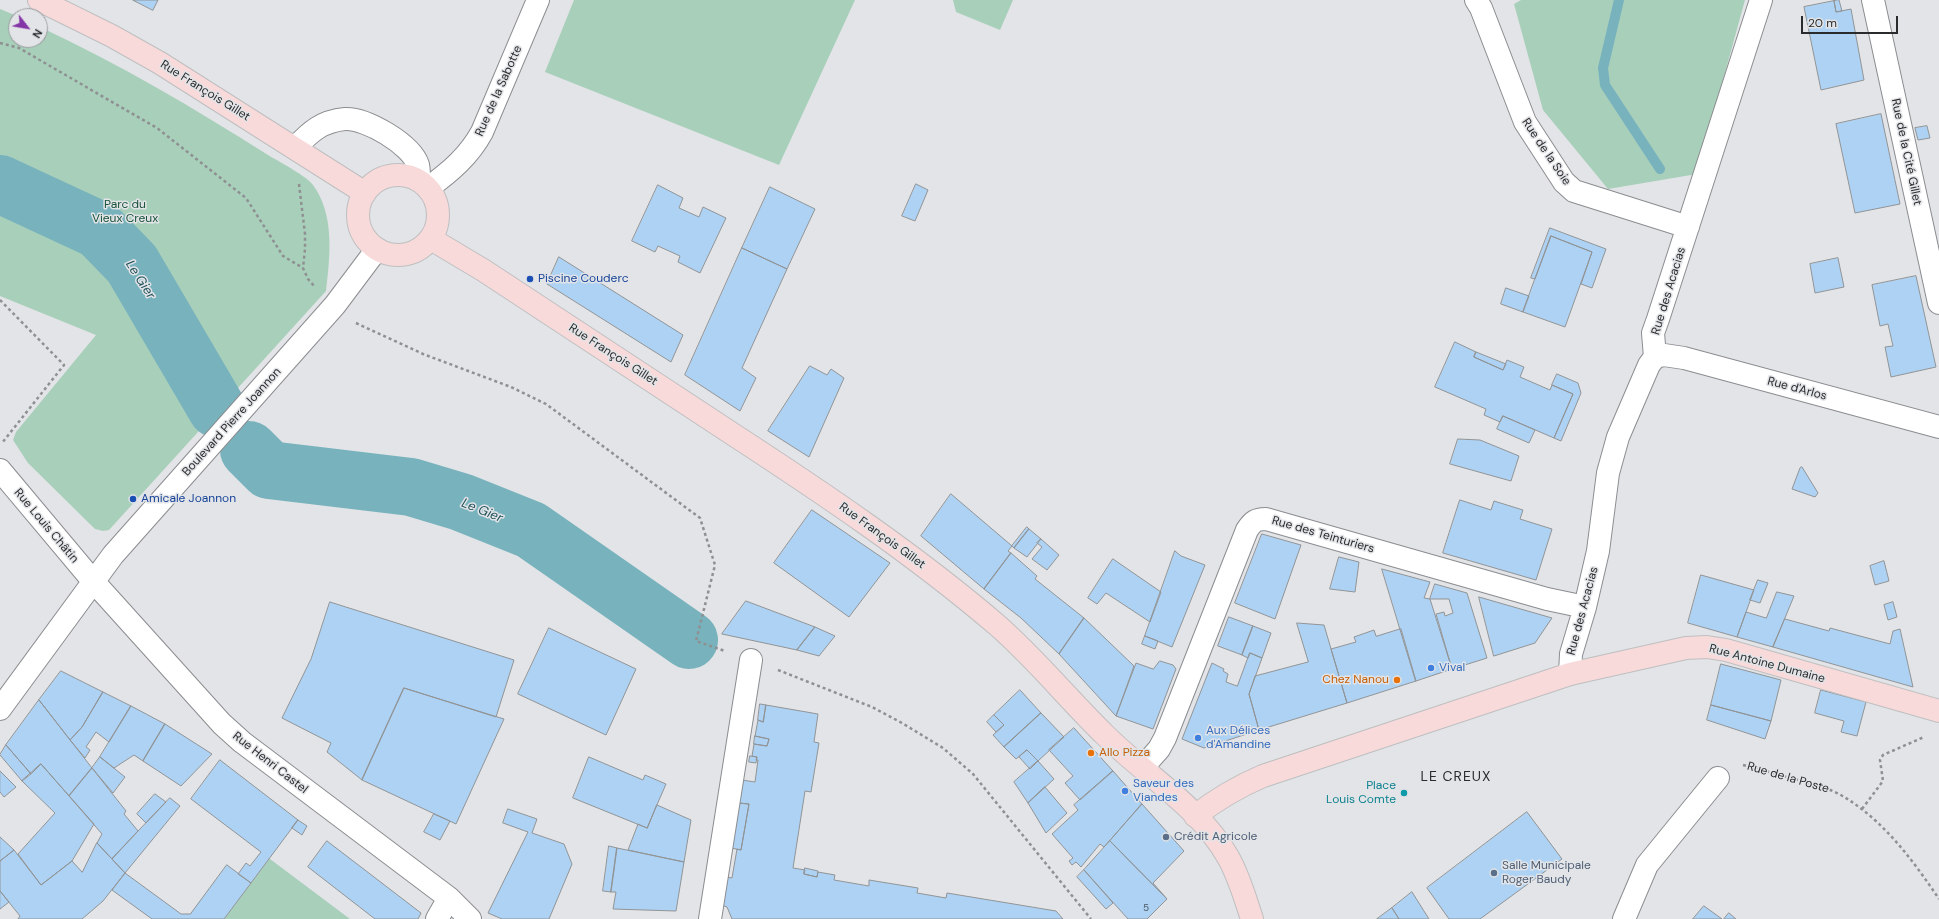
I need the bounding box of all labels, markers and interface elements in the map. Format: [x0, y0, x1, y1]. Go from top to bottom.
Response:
north arrow [8, 8, 48, 48]
scale bar [1803, 8, 1900, 34]
text: 20 m [1808, 15, 1837, 31]
text: N [29, 27, 45, 41]
street label: Rue de la Sabotte [473, 43, 525, 139]
street label: Rue François Gillet [158, 58, 252, 124]
street label: Rue de la Cité Gillet [1888, 97, 1924, 207]
street label: Rue de la Soie [1518, 116, 1574, 188]
park label: Parc du Vieux Creux [92, 198, 158, 226]
street label: Rue des Acacias [1649, 245, 1689, 337]
water label: Le Gier [122, 258, 158, 302]
place label: Piscine Couderc [538, 272, 629, 286]
marker: Piscine Couderc [525, 274, 535, 284]
street label: Rue François Gillet [566, 321, 660, 389]
street label: Boulevard Pierre Joannon [180, 365, 284, 479]
street label: Rue d'Arlos [1766, 374, 1828, 404]
street label: Rue Louis Châtin [11, 486, 81, 566]
place label: Amicale Joannon [141, 492, 236, 506]
marker: Amicale Joannon [128, 494, 138, 504]
water label: Le Gier [459, 496, 505, 526]
street label: Rue François Gillet [836, 500, 928, 572]
street label: Rue des Teinturiers [1270, 513, 1376, 557]
street label: Rue des Acacias [1564, 565, 1602, 657]
street label: Rue Antoine Dumaine [1708, 642, 1826, 686]
place label: Vival [1439, 661, 1465, 675]
marker: Vival [1426, 663, 1436, 673]
place label: Chez Nanou [1322, 673, 1389, 687]
marker: Chez Nanou [1392, 675, 1402, 685]
place label: Aux Délices d'Amandine [1206, 724, 1271, 752]
street label: Rue Henri Castel [230, 729, 310, 797]
marker: Aux Délices d'Amandine [1193, 733, 1203, 743]
place label: Allo Pizza [1099, 746, 1150, 760]
marker: Allo Pizza [1086, 748, 1096, 758]
street label: Rue de la Poste [1745, 759, 1831, 797]
district label: LE CREUX [1421, 769, 1491, 785]
place label: Saveur des Viandes [1133, 777, 1194, 805]
place label: Place Louis Comte [1326, 779, 1396, 807]
marker: Saveur des Viandes [1120, 786, 1130, 796]
marker: Place Louis Comte [1399, 788, 1409, 798]
place label: Crédit Agricole [1174, 830, 1257, 844]
marker: Crédit Agricole [1161, 832, 1171, 842]
place label: Salle Municipale Roger Baudy [1502, 859, 1591, 887]
marker: Salle Municipale Roger Baudy [1489, 868, 1499, 878]
house number: 5 [1143, 902, 1149, 914]

